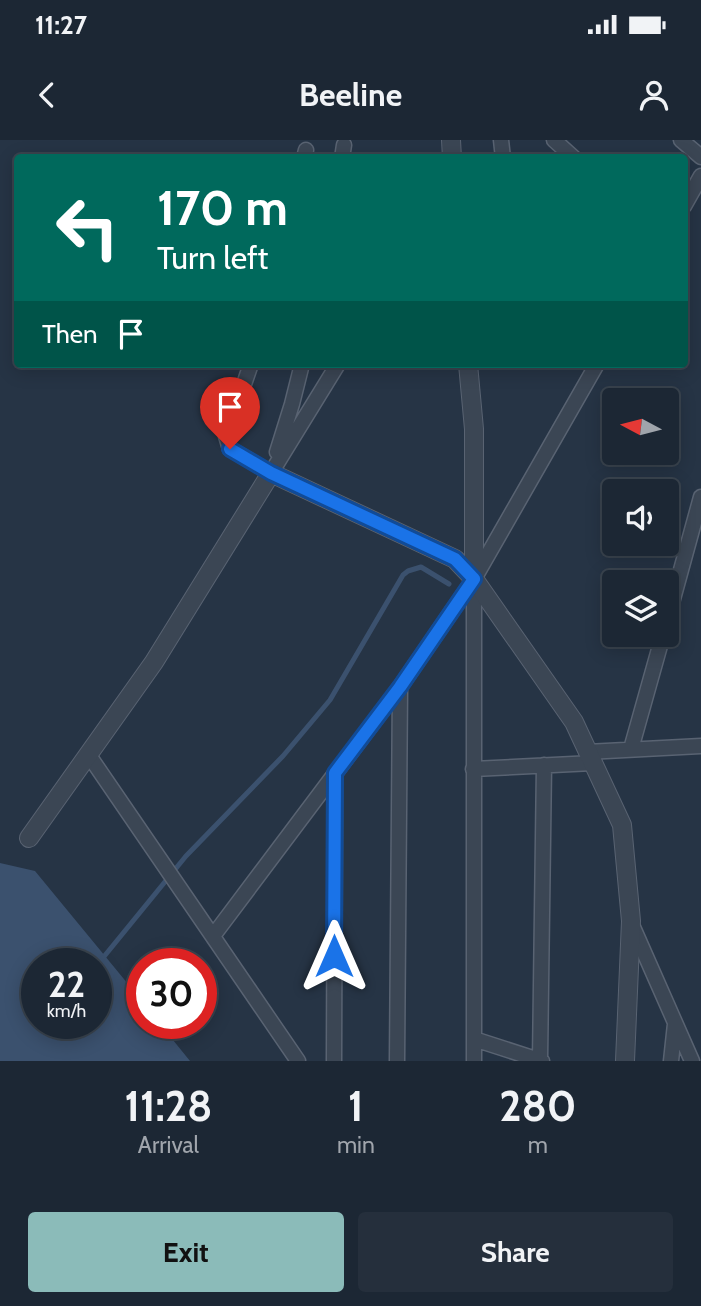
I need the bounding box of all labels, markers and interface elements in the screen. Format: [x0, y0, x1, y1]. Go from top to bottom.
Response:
text: 11:27 [35, 9, 87, 41]
text: Beeline [299, 75, 402, 114]
icon: back [28, 76, 66, 114]
icon: person [635, 76, 673, 114]
text: 170 m [157, 178, 288, 237]
icon: left [42, 182, 133, 273]
text: Turn left [157, 238, 268, 277]
icon: arrive [112, 315, 150, 353]
text: Then [42, 318, 98, 350]
pin [200, 377, 260, 449]
icon: arrive [211, 388, 249, 426]
north arrow [602, 388, 679, 466]
map controls [602, 388, 679, 647]
button: sound [602, 479, 679, 556]
button: layers [602, 570, 679, 647]
position arrow [297, 919, 371, 993]
speed limit sign: 30 [126, 948, 217, 1039]
text: 22 [48, 963, 85, 1006]
text: km/h [47, 1000, 86, 1022]
text: 11:28 [124, 1080, 212, 1132]
text: 1 [348, 1080, 364, 1132]
text: 280 [499, 1080, 577, 1132]
text: Arrival [138, 1131, 199, 1159]
text: min [337, 1131, 375, 1159]
text: m [528, 1131, 548, 1159]
button: Exit [28, 1212, 344, 1292]
button: Share [358, 1212, 673, 1292]

